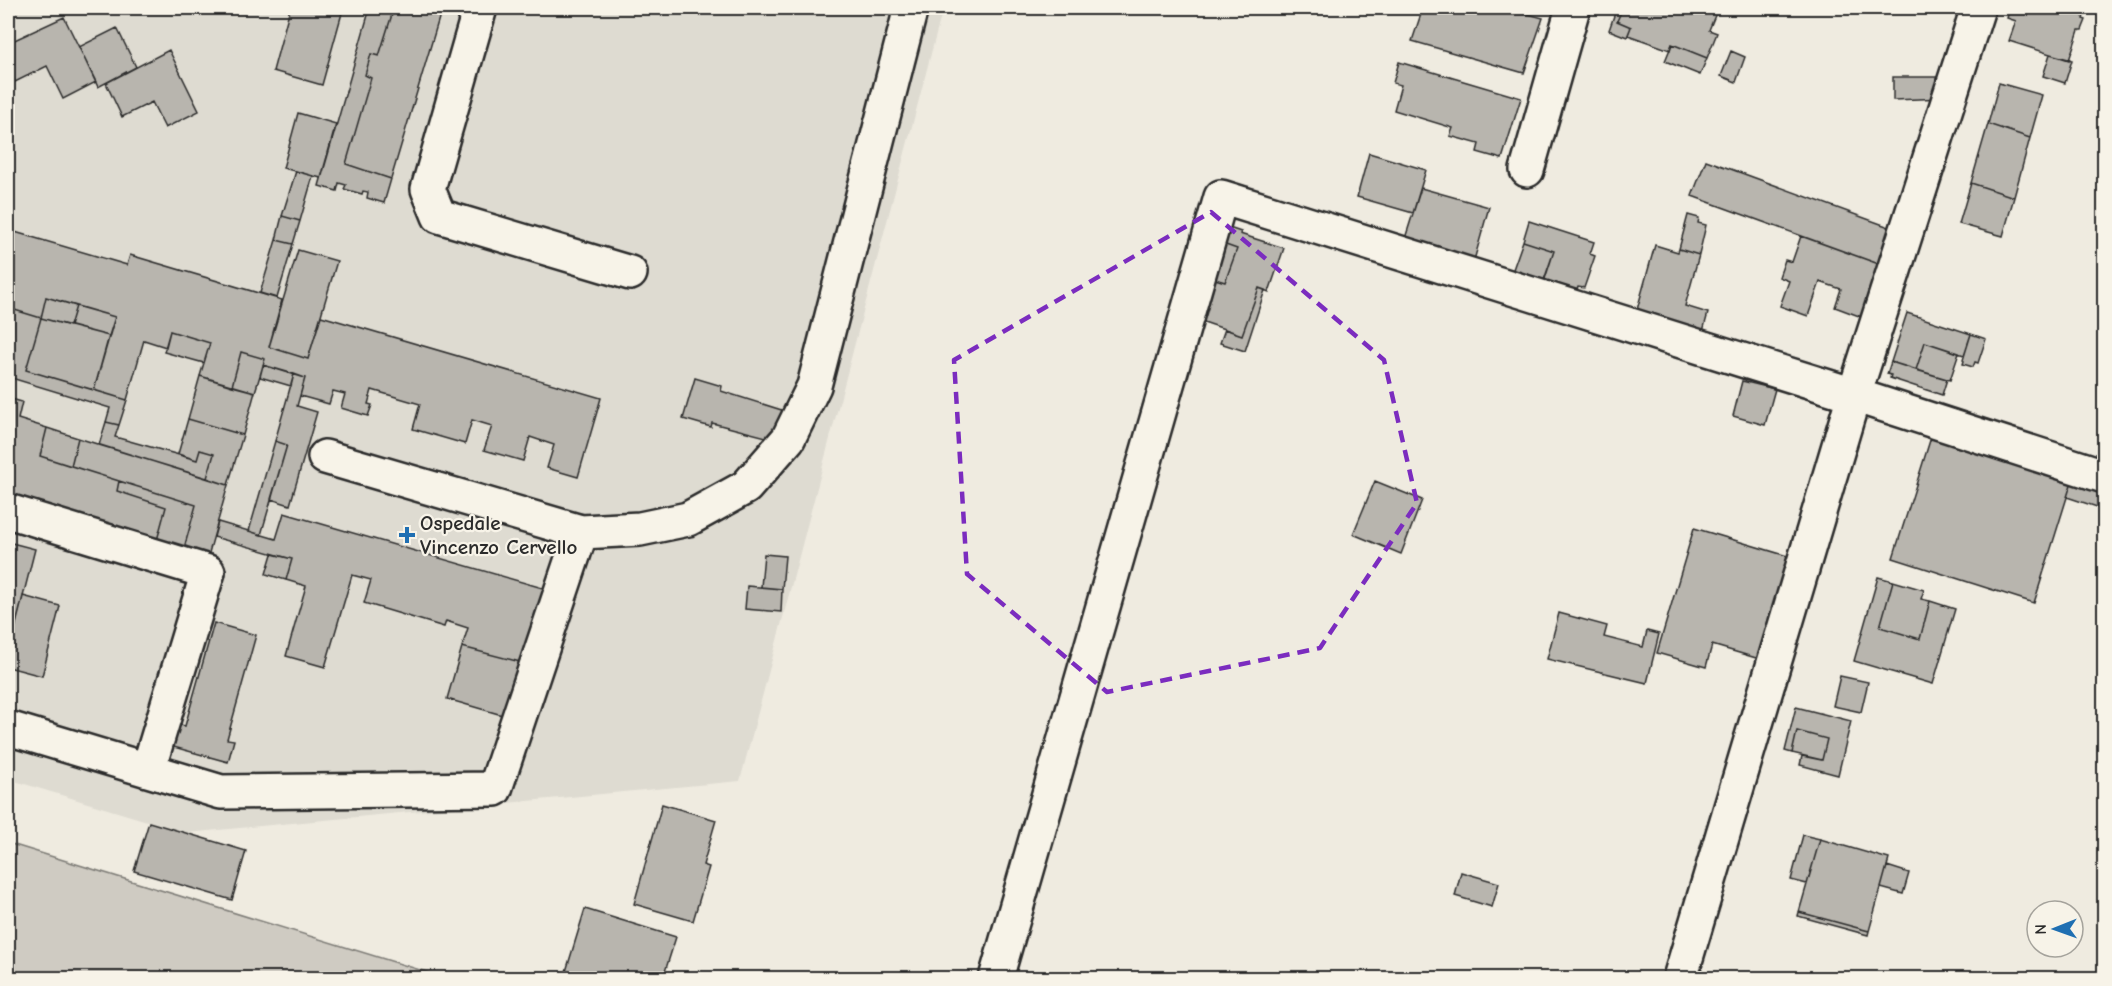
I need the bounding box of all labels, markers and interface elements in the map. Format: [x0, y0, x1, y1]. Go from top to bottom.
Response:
place label: Ospedale Vincenzo Cervello [420, 511, 578, 559]
marker: Ospedale Vincenzo Cervello [398, 526, 416, 544]
north arrow [2025, 899, 2085, 959]
text: N [2032, 924, 2050, 935]

